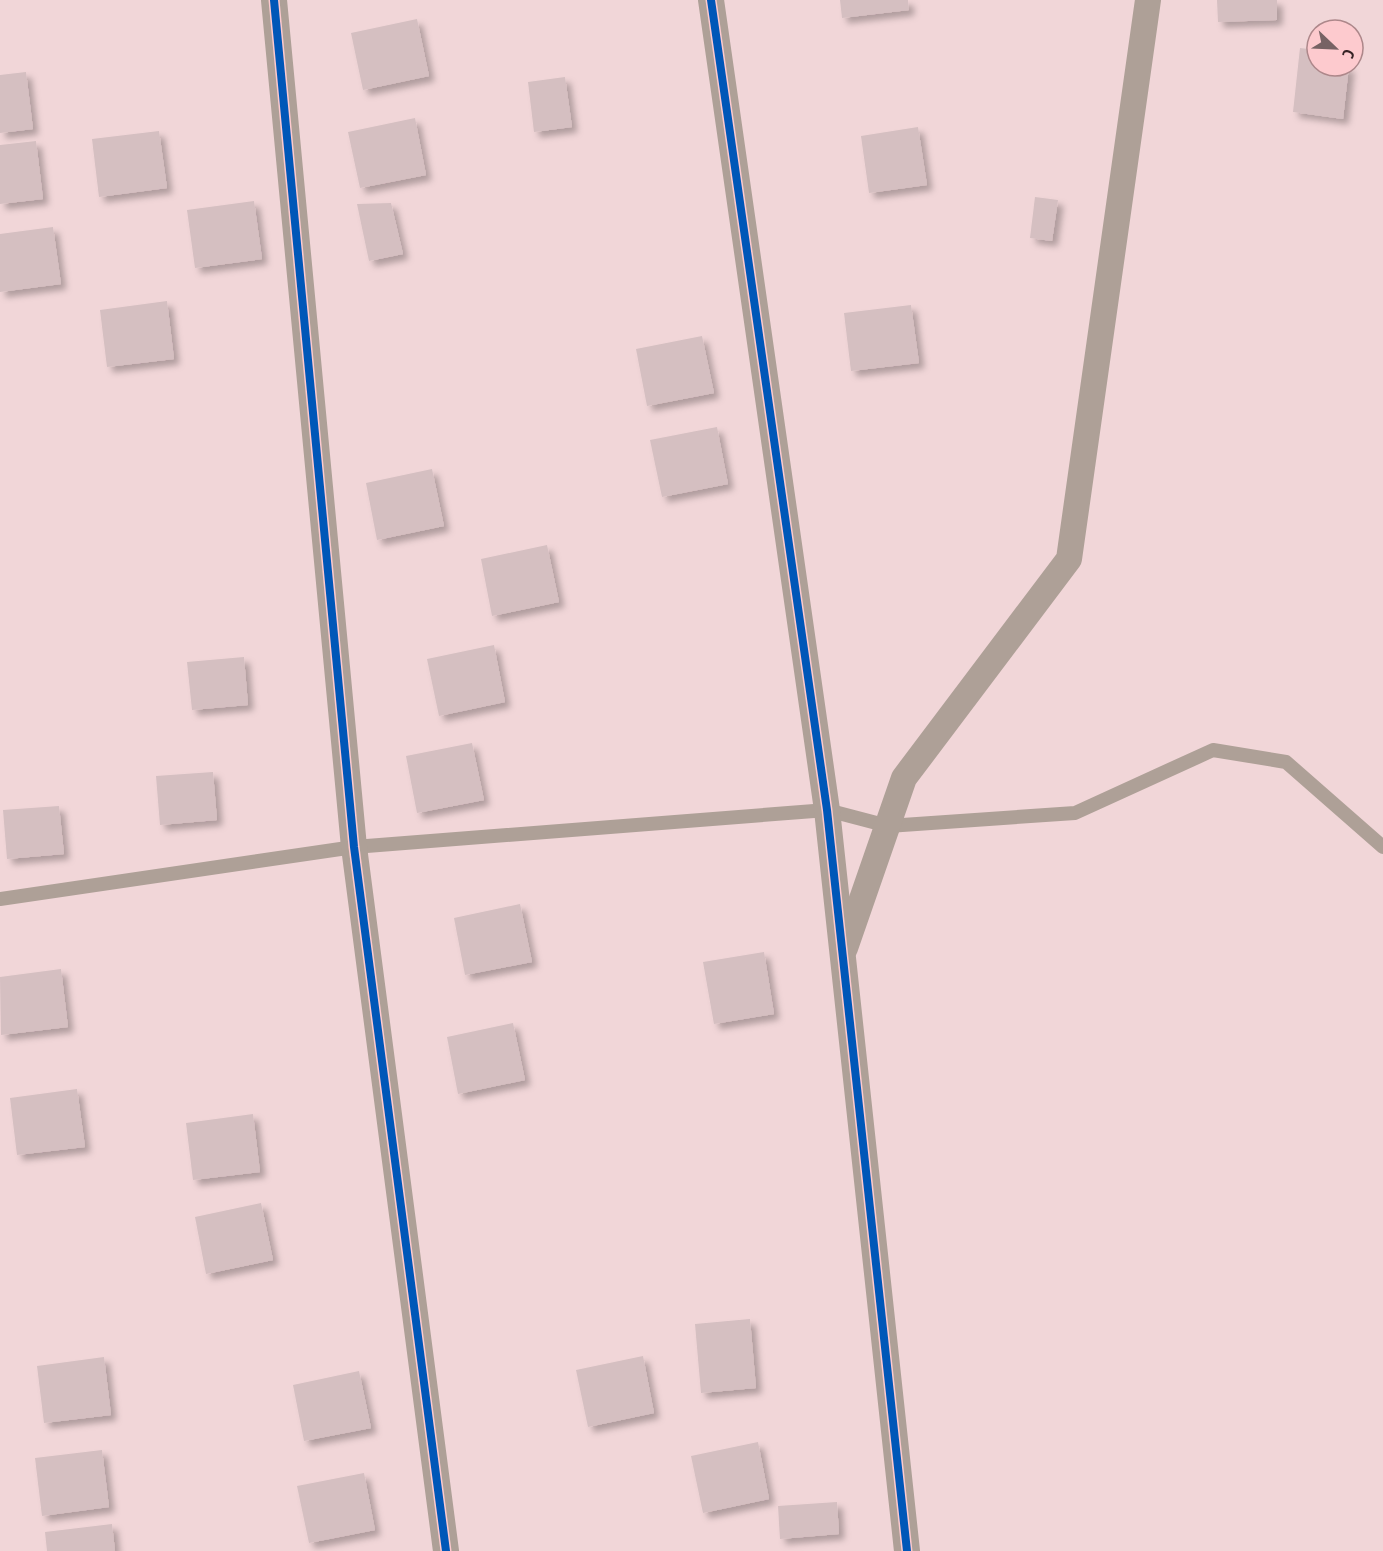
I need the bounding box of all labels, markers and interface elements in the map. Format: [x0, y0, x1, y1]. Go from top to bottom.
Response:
north arrow [1305, 18, 1365, 78]
text: С [1338, 47, 1359, 62]

